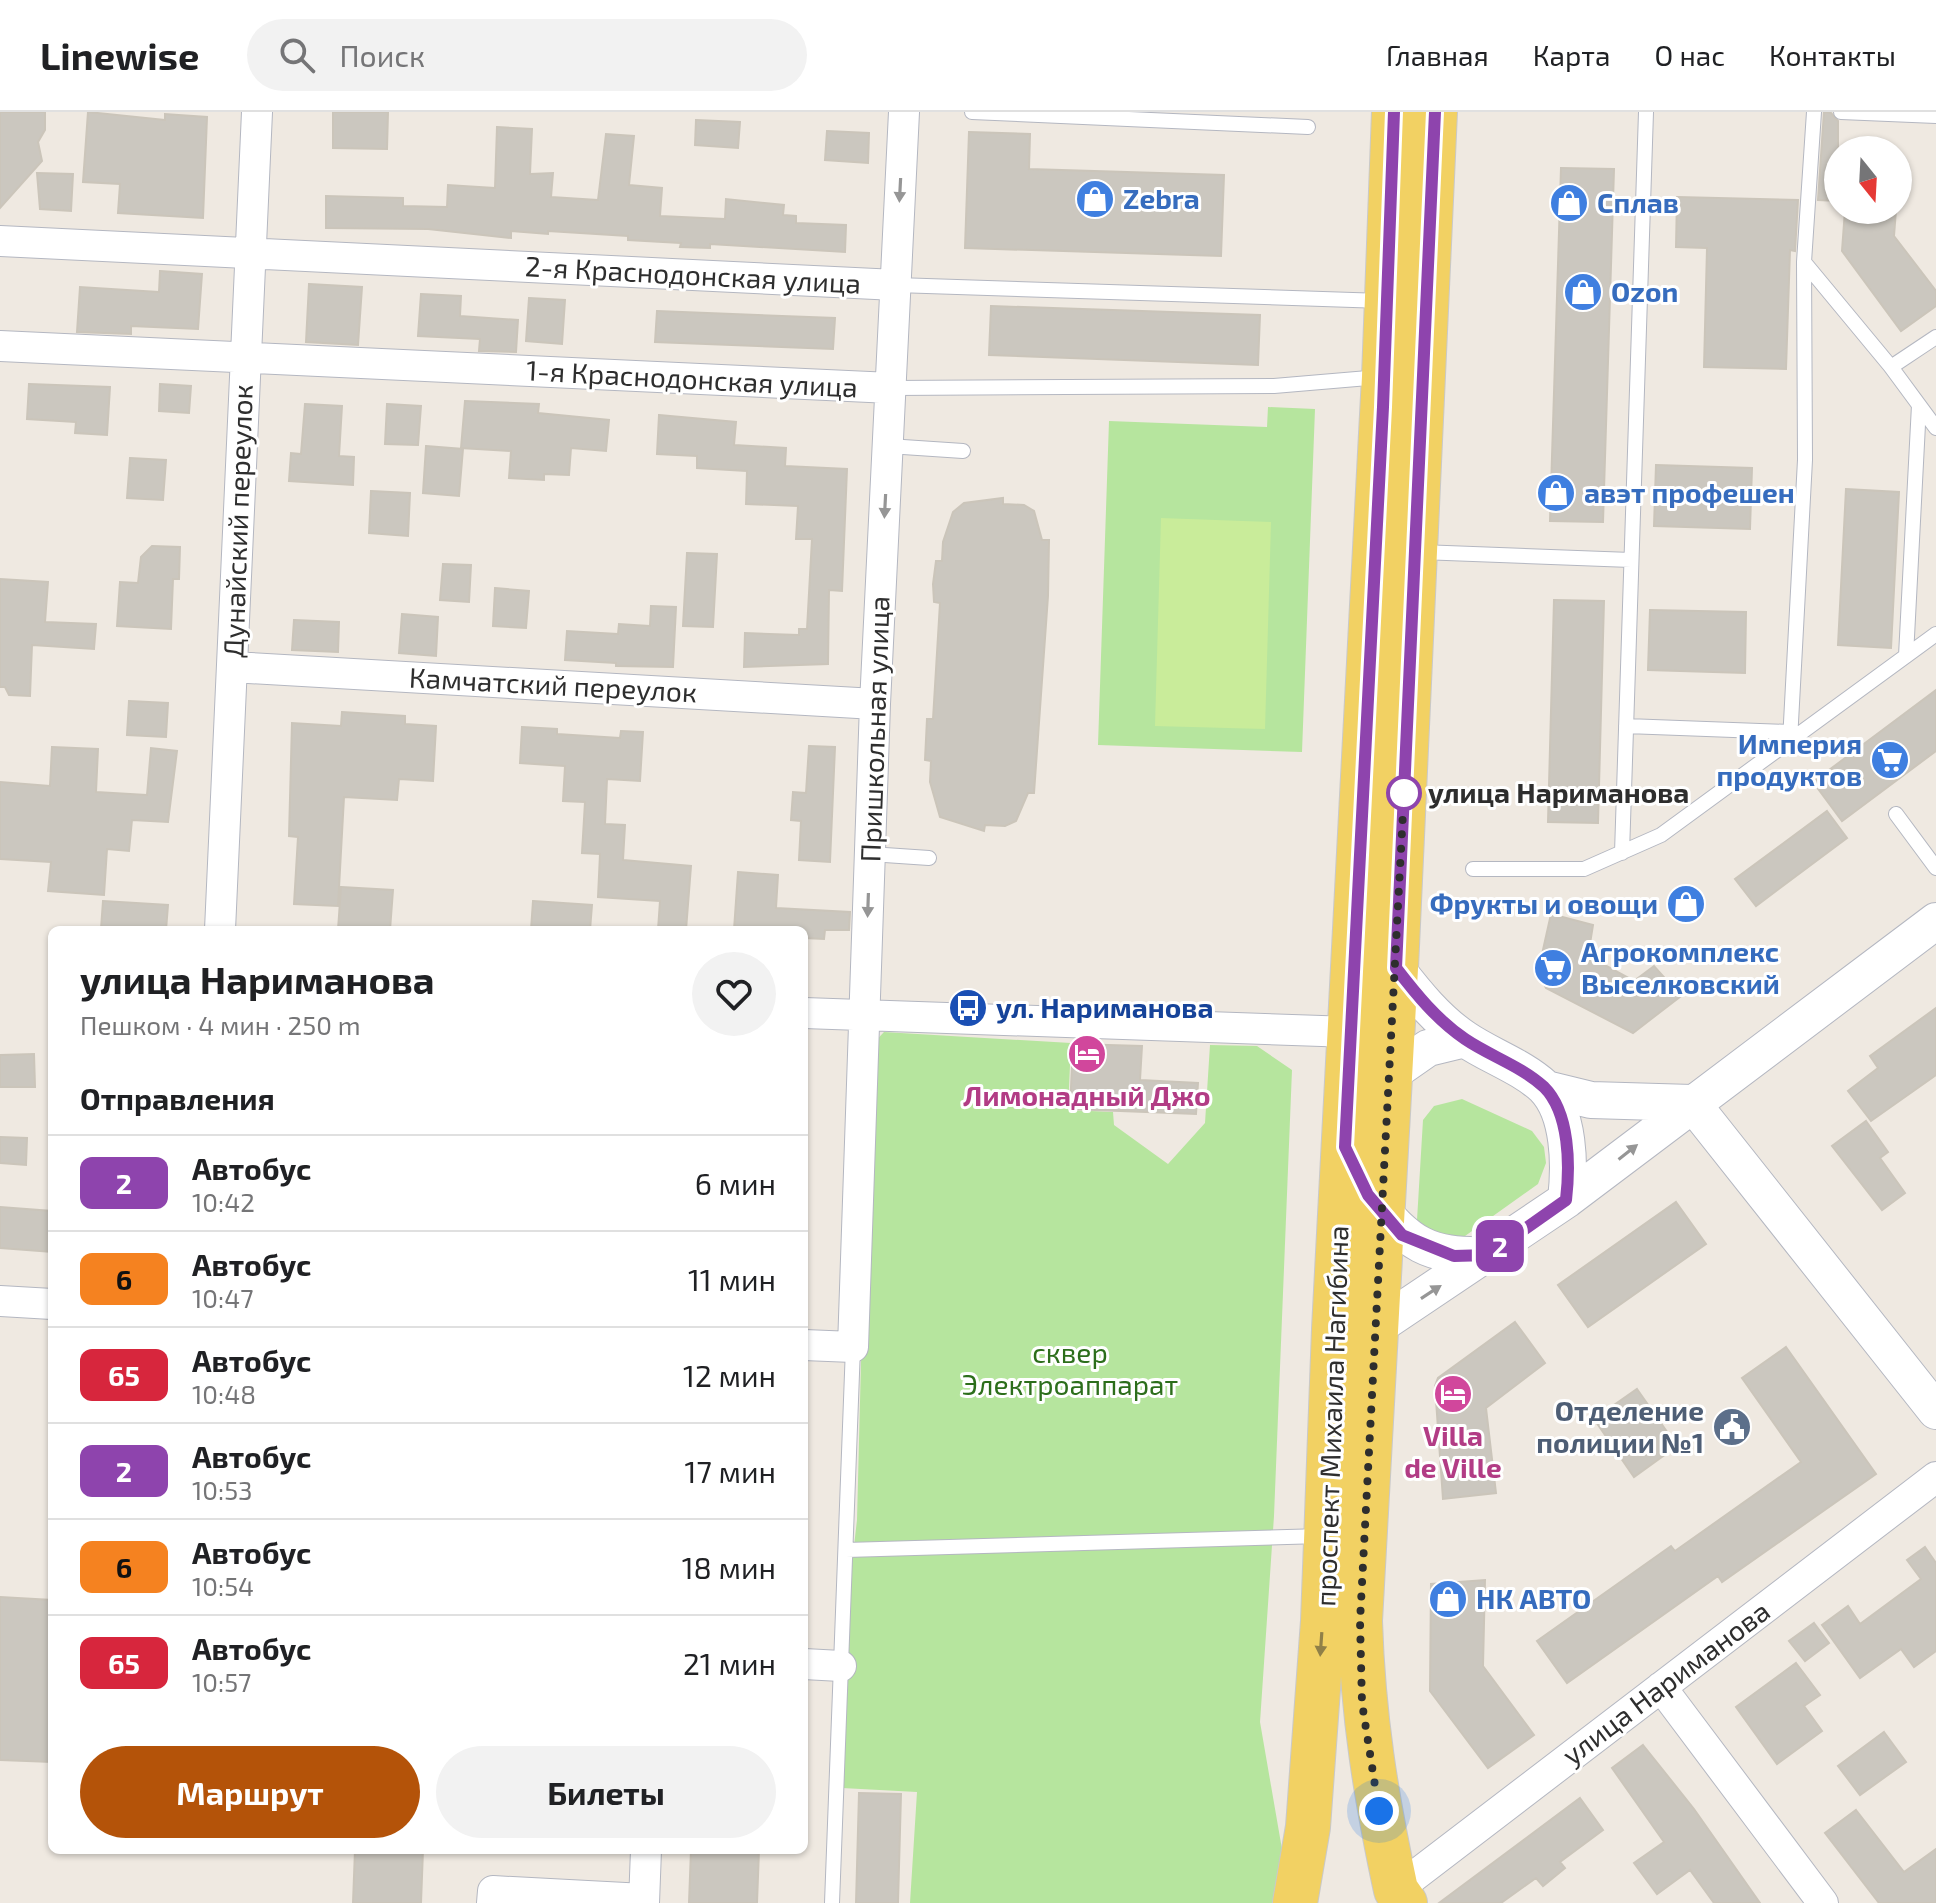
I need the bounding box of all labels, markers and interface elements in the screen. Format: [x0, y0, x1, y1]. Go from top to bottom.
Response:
search box [247, 19, 807, 91]
text: Linewise [40, 32, 199, 78]
icon: search [275, 33, 319, 77]
text: Поиск [339, 37, 425, 73]
text: Главная [1386, 38, 1489, 72]
text: Карта [1533, 38, 1611, 72]
text: О нас [1655, 38, 1725, 72]
text: Контакты [1769, 38, 1896, 72]
north arrow [1824, 136, 1912, 224]
map controls [1824, 136, 1912, 224]
one-way arrow [894, 178, 907, 203]
shop icon: Zebra [1074, 178, 1116, 220]
place label: Zebra [1123, 181, 1200, 215]
shop icon: Сплав [1548, 182, 1590, 224]
place label: Сплав [1597, 185, 1679, 219]
street label: 2-я Краснодонская улица [524, 248, 862, 300]
shop icon: Ozon [1562, 271, 1604, 313]
place label: Ozon [1611, 274, 1678, 308]
street label: 1-я Краснодонская улица [525, 352, 859, 404]
street label: Дунайский переулок [215, 384, 259, 658]
shop icon: авэт профешен [1535, 472, 1577, 514]
place label: авэт профешен [1584, 475, 1795, 509]
one-way arrow [878, 493, 891, 519]
street label: Пришкольная улица [852, 595, 896, 863]
street label: Камчатский переулок [408, 659, 698, 709]
place label: Империя продуктов [1716, 726, 1862, 792]
supermarket icon: Империя продуктов [1869, 739, 1911, 781]
place label: улица Нариманова [1428, 775, 1689, 809]
marker: улица Нариманова [1387, 776, 1421, 810]
shop icon: Фрукты и овощи [1665, 883, 1707, 925]
place label: Фрукты и овощи [1430, 886, 1658, 920]
one-way arrow [861, 893, 874, 918]
place label: Агрокомплекс Выселковский [1581, 934, 1780, 1000]
supermarket icon: Агрокомплекс Выселковский [1532, 947, 1574, 989]
button: heart [692, 952, 776, 1036]
text: улица Нариманова [80, 956, 435, 1002]
bus stop icon: ул. Нариманова [947, 987, 989, 1029]
place label: ул. Нариманова [996, 990, 1213, 1024]
text: Пешком · 4 мин · 250 m [80, 1009, 360, 1040]
hotel icon: Лимонадный Джо [1066, 1033, 1108, 1075]
place label: Лимонадный Джо [963, 1078, 1211, 1112]
text: Отправления [80, 1080, 275, 1116]
one-way arrow [1618, 1145, 1638, 1161]
text: Автобус [192, 1150, 311, 1186]
text: 6 мин [695, 1165, 776, 1201]
text: 2 [116, 1166, 132, 1200]
text: 10:42 [192, 1186, 255, 1217]
line badge: 2 [1474, 1220, 1526, 1272]
street label: проспект Михаила Нагибина [1307, 1225, 1355, 1607]
text: 2 [1492, 1229, 1508, 1263]
text: Автобус [192, 1246, 311, 1282]
text: 11 мин [688, 1261, 776, 1297]
text: 6 [116, 1262, 132, 1296]
text: 10:47 [192, 1282, 253, 1313]
one-way arrow [1420, 1285, 1442, 1300]
park label: cквер Электроаппарат [962, 1335, 1178, 1401]
text: Автобус [192, 1342, 311, 1378]
text: 12 мин [683, 1357, 776, 1393]
text: 65 [108, 1358, 140, 1392]
hotel icon: Villa de Ville [1432, 1373, 1474, 1415]
text: 10:48 [192, 1378, 256, 1409]
place label: Отделение полиции №1 [1536, 1393, 1704, 1459]
public building icon: Отделение полиции №1 [1711, 1406, 1753, 1448]
place label: Villa de Ville [1404, 1418, 1502, 1484]
text: Автобус [192, 1438, 311, 1474]
text: 17 мин [685, 1453, 776, 1489]
text: 2 [116, 1454, 132, 1488]
text: 10:53 [192, 1474, 253, 1505]
text: Автобус [192, 1534, 311, 1570]
text: 18 мин [682, 1549, 776, 1585]
text: 6 [116, 1550, 132, 1584]
text: 10:54 [192, 1570, 254, 1601]
shop icon: НК АВТО [1427, 1578, 1469, 1620]
place label: НК АВТО [1476, 1581, 1591, 1615]
street label: улица Нариманова [1555, 1593, 1776, 1771]
text: Автобус [192, 1630, 311, 1666]
one-way arrow [1314, 1632, 1327, 1657]
text: 21 мин [683, 1645, 776, 1681]
text: 65 [108, 1646, 140, 1680]
text: 10:57 [192, 1666, 251, 1697]
button: Маршрут [80, 1746, 420, 1838]
button: Билеты [436, 1746, 776, 1838]
your location [1359, 1791, 1399, 1831]

